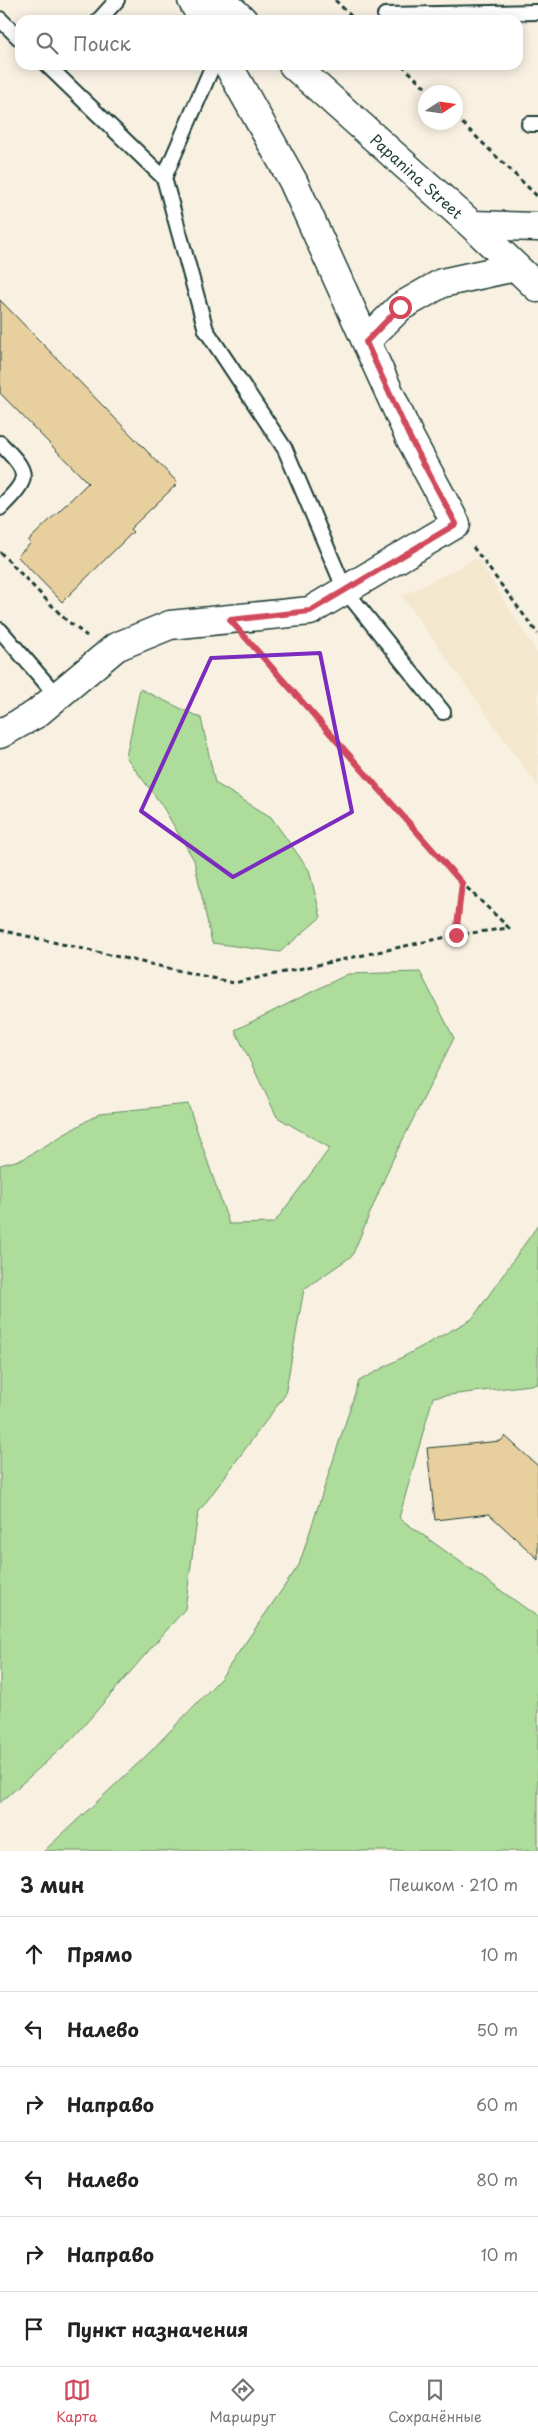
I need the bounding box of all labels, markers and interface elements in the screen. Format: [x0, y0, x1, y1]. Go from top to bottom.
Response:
search box [15, 15, 523, 70]
icon: search [33, 29, 61, 57]
text: Поиск [73, 29, 131, 57]
north arrow [418, 85, 463, 130]
street label: Papanina Street [366, 128, 468, 224]
route start [389, 296, 412, 319]
route end [445, 924, 468, 947]
text: 3 мин [20, 1868, 84, 1900]
text: Пешком · 210 m [389, 1872, 518, 1896]
icon: ahead [20, 1940, 48, 1968]
text: Прямо [67, 1940, 132, 1968]
text: 10 m [481, 1942, 518, 1966]
icon: left [20, 2015, 48, 2043]
text: Налево [67, 2015, 139, 2043]
text: 50 m [477, 2017, 518, 2041]
icon: right [20, 2090, 48, 2118]
text: Направо [67, 2090, 154, 2118]
text: 60 m [476, 2092, 518, 2116]
icon: left [20, 2165, 48, 2193]
text: Налево [67, 2165, 139, 2193]
text: 80 m [476, 2167, 518, 2191]
icon: right [20, 2240, 48, 2268]
text: Направо [67, 2240, 154, 2268]
text: 10 m [481, 2242, 518, 2266]
icon: arrive [20, 2315, 48, 2343]
text: Пункт назначения [67, 2315, 248, 2343]
tab: Карта [56, 2376, 97, 2427]
tab: Маршрут [210, 2376, 276, 2427]
tab: Сохранённые [388, 2376, 482, 2427]

